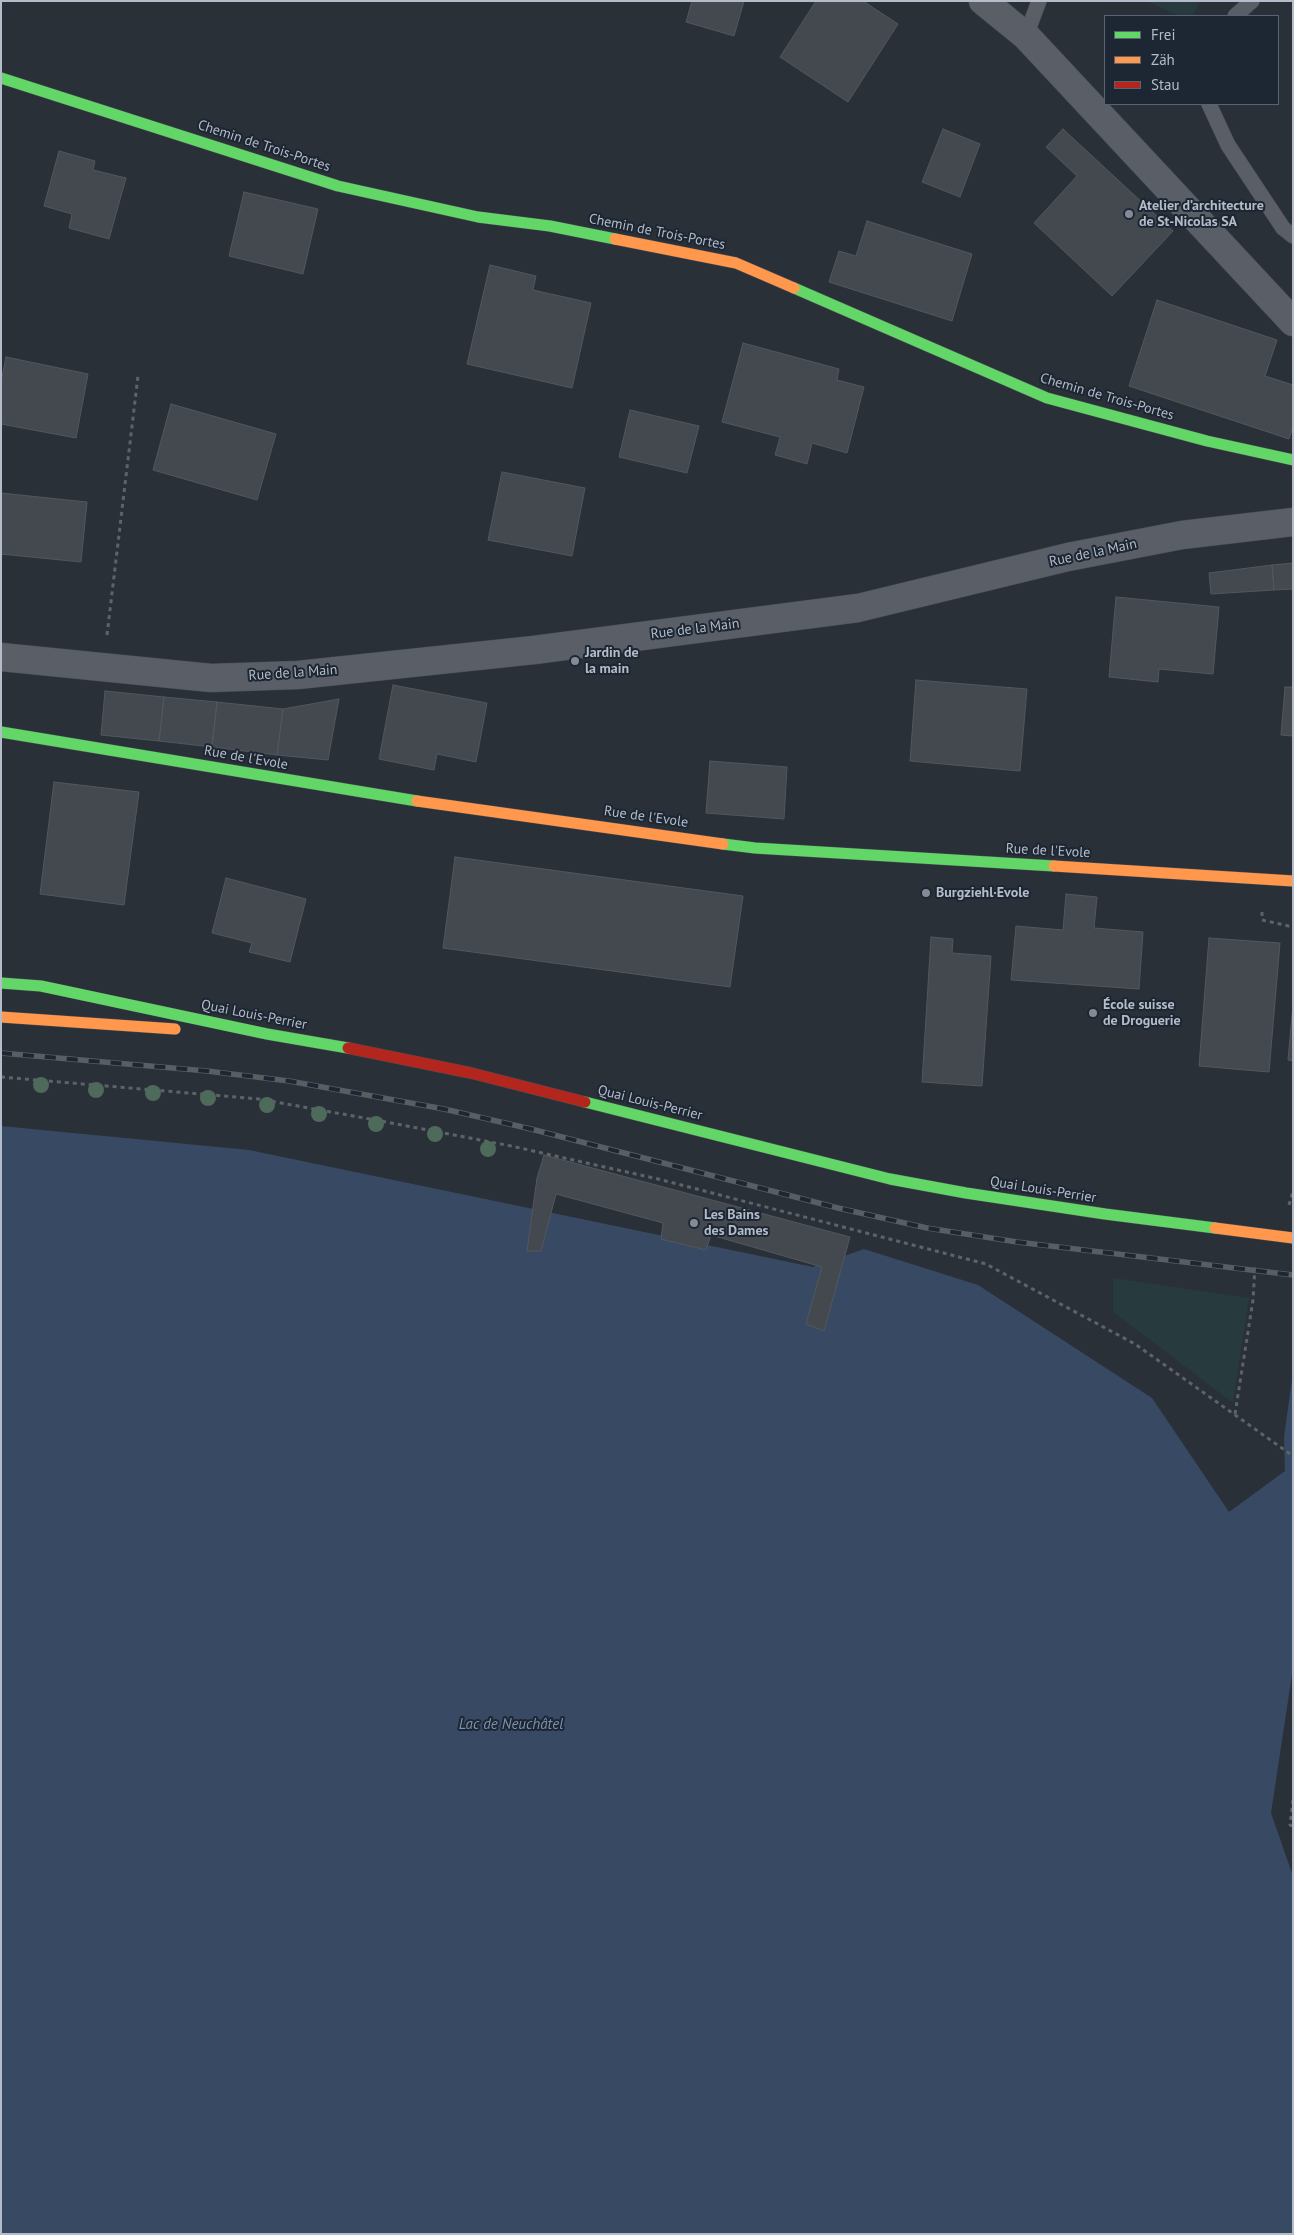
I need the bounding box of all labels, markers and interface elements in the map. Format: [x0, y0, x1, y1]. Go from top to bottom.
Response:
legend [1104, 15, 1279, 105]
text: Frei [1151, 25, 1176, 44]
text: Zäh [1151, 50, 1175, 69]
text: Stau [1151, 75, 1180, 94]
street label: Chemin de Trois-Portes [196, 117, 332, 175]
place label: Atelier d’architecture de St-Nicolas SA [1139, 198, 1264, 230]
marker: Atelier d’architecture de St-Nicolas SA [1123, 208, 1135, 220]
street label: Chemin de Trois-Portes [587, 211, 727, 253]
street label: Chemin de Trois-Portes [1038, 370, 1176, 424]
street label: Rue de la Main [1048, 536, 1138, 570]
street label: Rue de la Main [650, 615, 740, 643]
place label: Jardin de la main [585, 645, 639, 678]
marker: Jardin de la main [569, 655, 581, 667]
street label: Rue de la Main [248, 662, 338, 684]
street label: Rue de l'Evole [203, 742, 289, 774]
street label: Rue de l'Evole [603, 803, 689, 831]
street label: Rue de l'Evole [1005, 840, 1091, 862]
place label: Burgziehl·Evole [936, 885, 1029, 901]
marker: Burgziehl·Evole [920, 887, 932, 899]
street label: Quai Louis-Perrier [200, 997, 308, 1033]
place label: École suisse de Droguerie [1103, 997, 1181, 1030]
marker: École suisse de Droguerie [1087, 1007, 1099, 1019]
street label: Quai Louis-Perrier [596, 1082, 704, 1124]
street label: Quai Louis-Perrier [989, 1173, 1097, 1207]
place label: Les Bains des Dames [704, 1207, 768, 1240]
marker: Les Bains des Dames [688, 1217, 700, 1229]
water label: Lac de Neuchâtel [459, 1716, 563, 1734]

